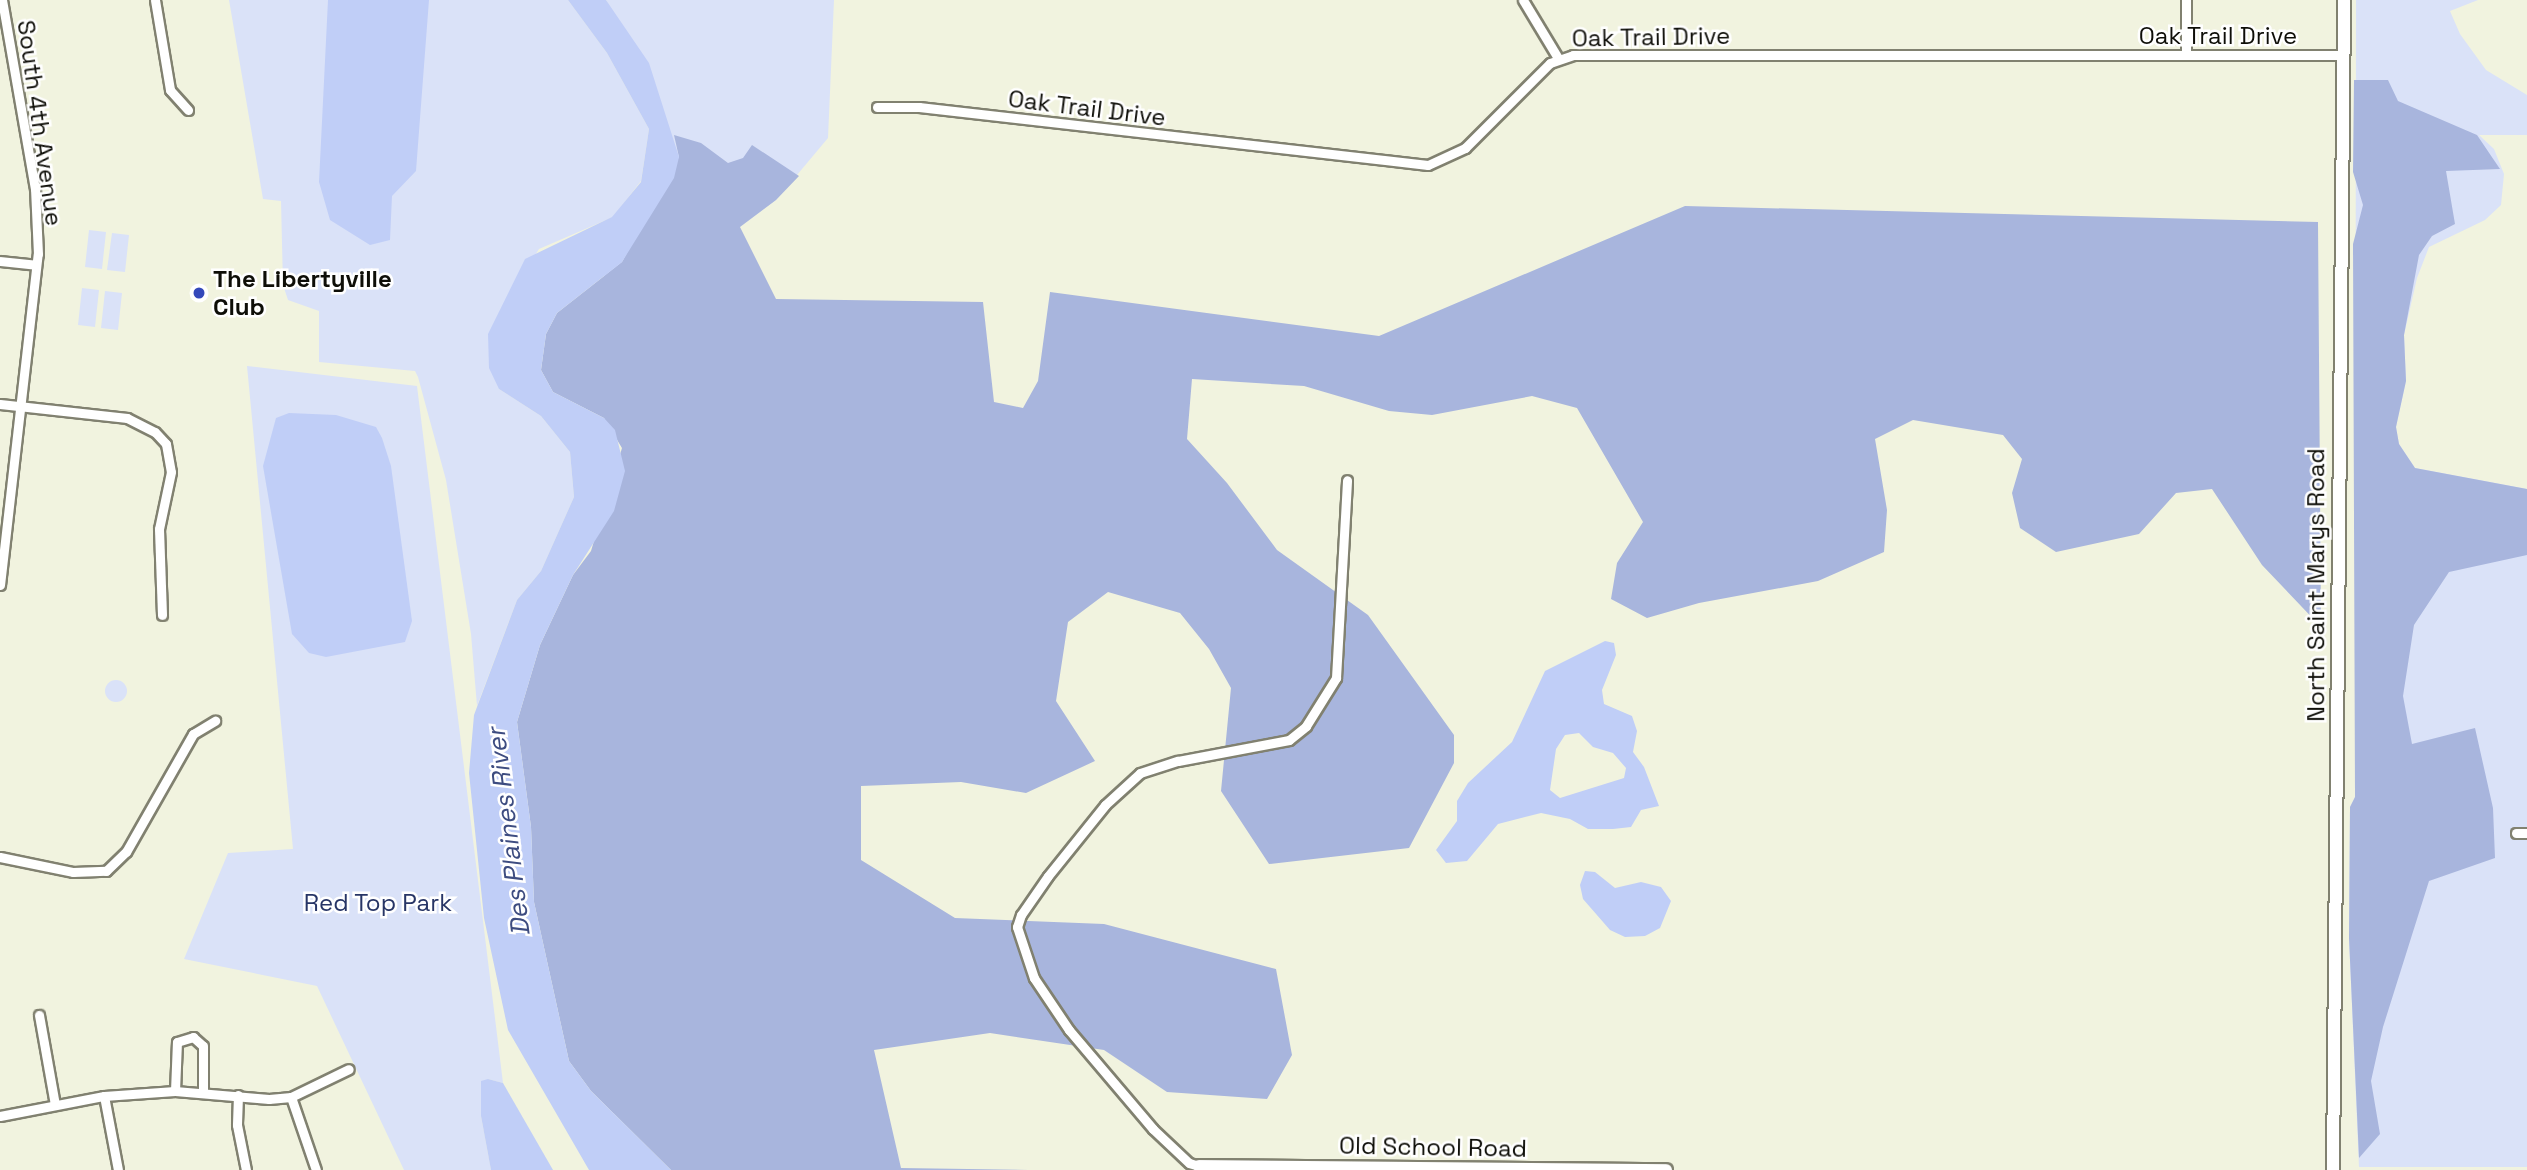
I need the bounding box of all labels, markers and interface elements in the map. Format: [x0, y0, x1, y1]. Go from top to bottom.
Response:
street label: South 4th Avenue [11, 18, 69, 228]
street label: Oak Trail Drive [1571, 21, 1731, 53]
street label: Oak Trail Drive [2138, 22, 2298, 50]
street label: Oak Trail Drive [1006, 84, 1168, 132]
place label: The Libertyville Club [213, 265, 392, 321]
marker: The Libertyville Club [191, 285, 207, 301]
street label: North Saint Marys Road [2302, 448, 2330, 722]
water label: Des Plaines River [481, 726, 537, 938]
park label: Red Top Park [303, 889, 453, 917]
street label: Old School Road [1339, 1131, 1527, 1163]

